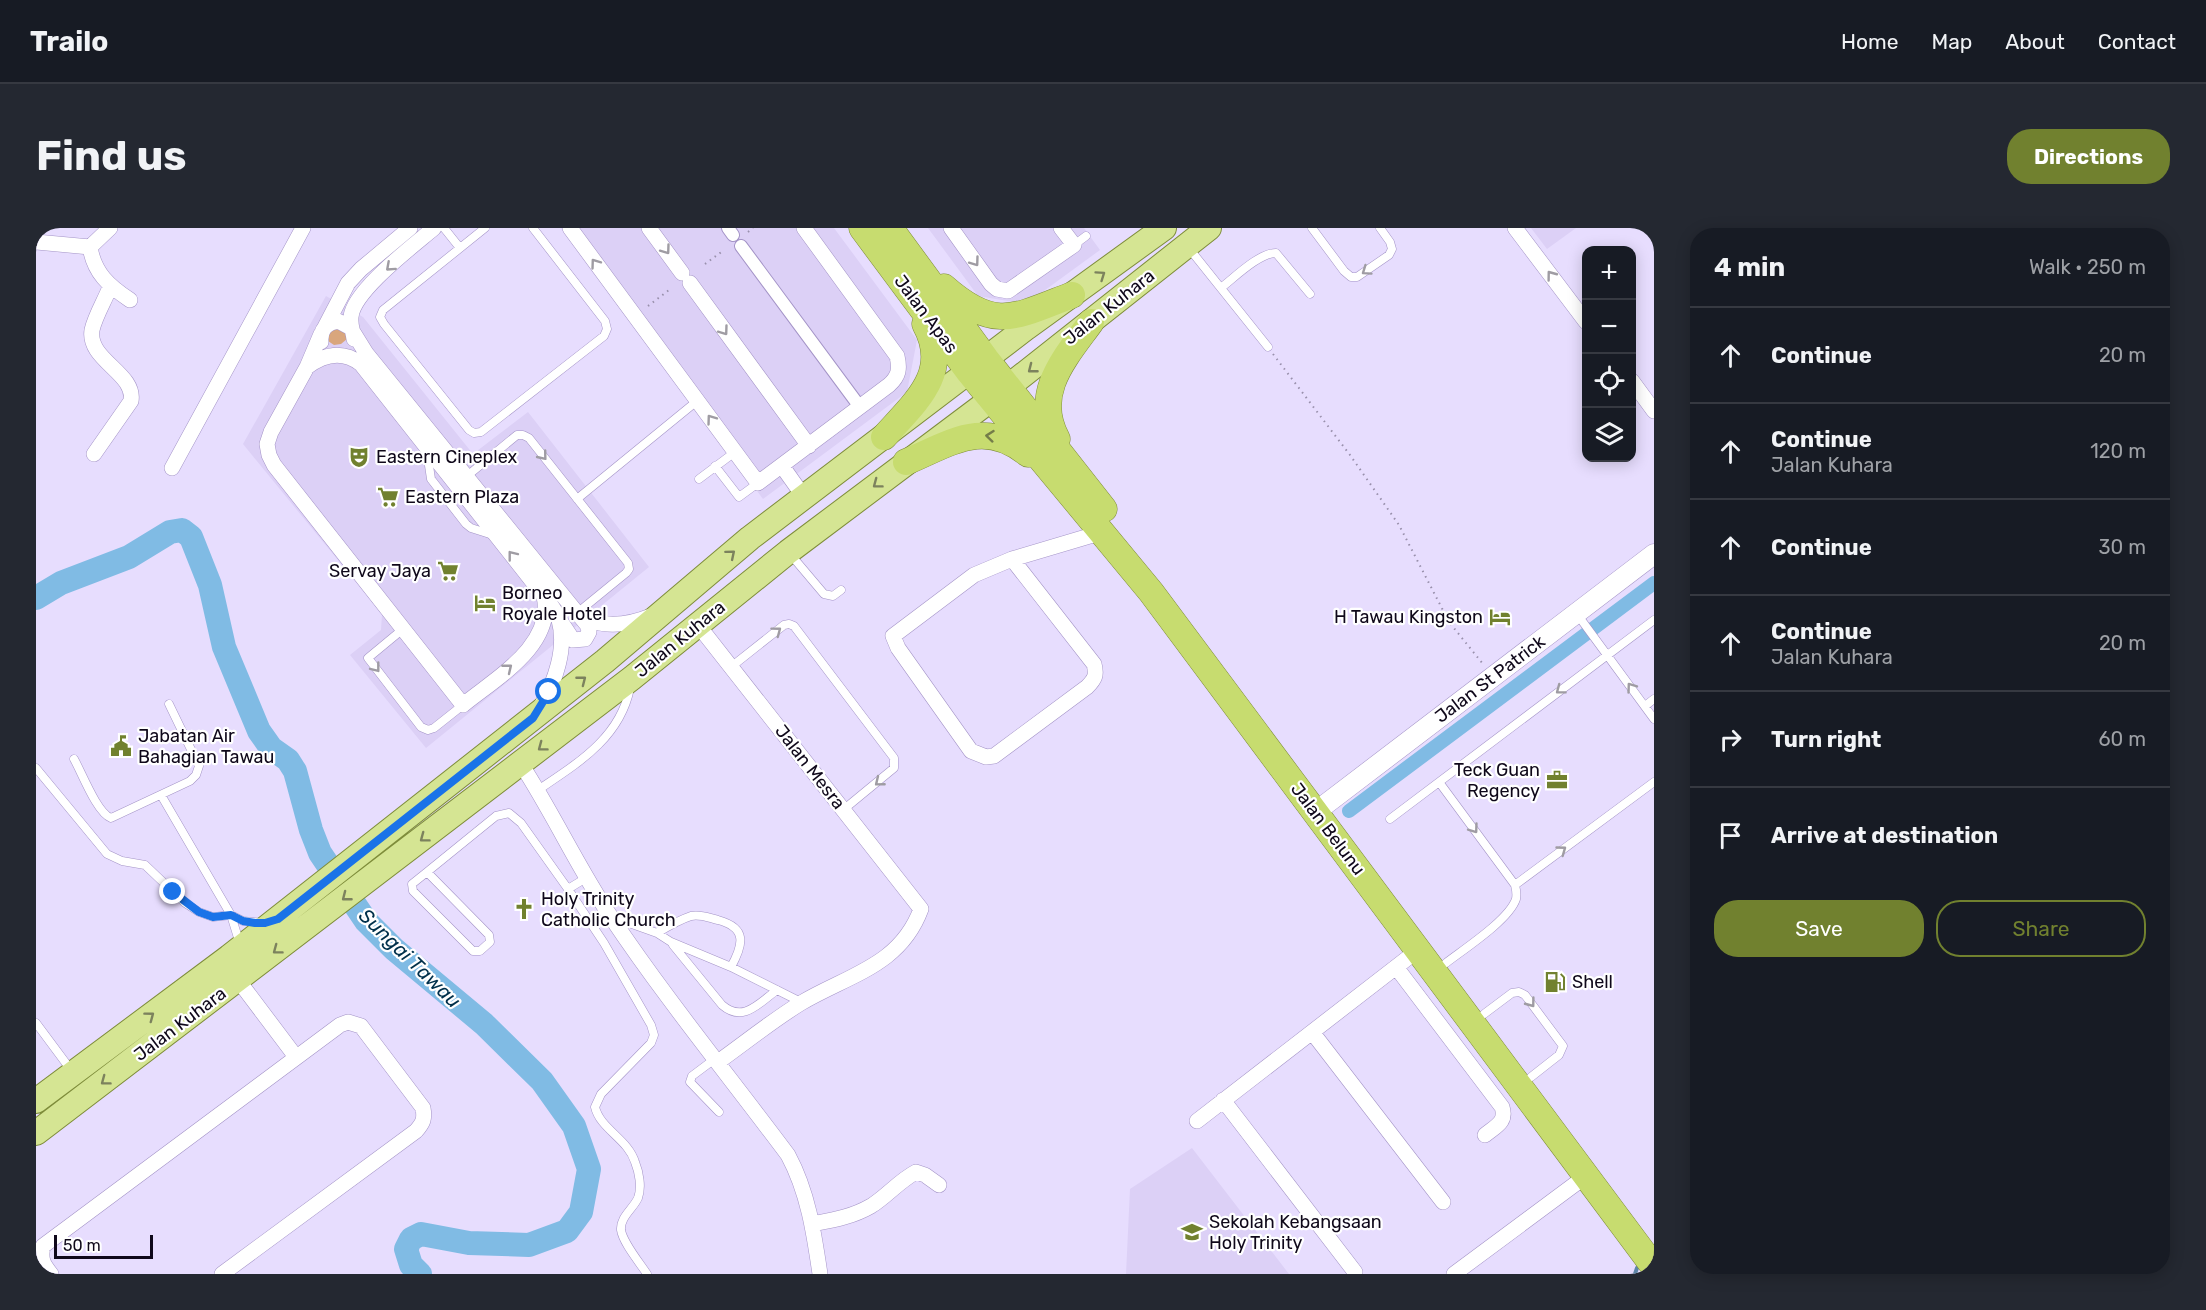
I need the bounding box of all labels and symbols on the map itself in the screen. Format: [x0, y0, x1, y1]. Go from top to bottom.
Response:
one-way arrow [659, 244, 670, 255]
one-way arrow [968, 255, 979, 266]
one-way arrow [591, 258, 602, 269]
one-way arrow [386, 260, 397, 271]
one-way arrow [1362, 264, 1373, 275]
street label: Jalan Kuhara [1059, 265, 1159, 349]
street label: Jalan Apas [889, 271, 963, 357]
one-way arrow [1095, 271, 1106, 282]
one-way arrow [1548, 271, 1559, 282]
one-way arrow [717, 324, 728, 335]
one-way arrow [1027, 361, 1038, 372]
one-way arrow [707, 415, 718, 426]
one-way arrow [985, 430, 995, 443]
theatre icon: Eastern Cineplex [347, 445, 371, 469]
place label: Eastern Cineplex [376, 446, 518, 468]
one-way arrow [536, 449, 547, 460]
one-way arrow [873, 476, 884, 487]
supermarket icon: Eastern Plaza [376, 485, 400, 509]
place label: Eastern Plaza [405, 486, 519, 508]
one-way arrow [509, 551, 520, 562]
one-way arrow [724, 551, 735, 562]
supermarket icon: Servay Jaya [436, 559, 460, 583]
place label: Servay Jaya [329, 560, 431, 582]
place label: Borneo Royale Hotel [502, 582, 607, 625]
hotel icon: Borneo Royale Hotel [473, 591, 497, 615]
street label: Jalan Kuhara [630, 596, 730, 682]
hotel icon: H Tawau Kingston [1488, 605, 1512, 629]
place label: H Tawau Kingston [1334, 606, 1483, 628]
one-way arrow [770, 627, 781, 638]
street label: Jalan St Patrick [1431, 630, 1550, 728]
one-way arrow [368, 661, 379, 672]
one-way arrow [502, 664, 513, 675]
one-way arrow [575, 676, 586, 687]
route start [535, 678, 561, 704]
one-way arrow [1627, 682, 1638, 693]
one-way arrow [1556, 683, 1567, 694]
street label: Jalan Mesra [770, 720, 850, 814]
place label: Jabatan Air Bahagian Tawau [138, 725, 274, 768]
public building icon: Jabatan Air Bahagian Tawau [109, 734, 133, 758]
one-way arrow [538, 740, 549, 751]
place label: Teck Guan Regency [1454, 759, 1540, 802]
office icon: Teck Guan Regency [1545, 768, 1569, 792]
one-way arrow [875, 774, 886, 785]
street label: Jalan Belunu [1286, 778, 1370, 880]
one-way arrow [1467, 822, 1478, 833]
one-way arrow [420, 830, 431, 841]
one-way arrow [1555, 846, 1566, 857]
route end [159, 878, 185, 904]
place label: Holy Trinity Catholic Church [541, 888, 676, 931]
one-way arrow [342, 890, 353, 901]
church icon: Holy Trinity Catholic Church [512, 897, 536, 921]
water label: Sungai Tawau [354, 903, 466, 1013]
one-way arrow [273, 943, 284, 954]
fuel station icon: Shell [1543, 970, 1567, 994]
place label: Shell [1572, 971, 1613, 993]
street label: Jalan Kuhara [130, 982, 230, 1066]
one-way arrow [1523, 996, 1534, 1007]
one-way arrow [144, 1012, 155, 1023]
one-way arrow [101, 1073, 112, 1084]
place label: Sekolah Kebangsaan Holy Trinity [1209, 1211, 1382, 1254]
school or university icon: Sekolah Kebangsaan Holy Trinity [1180, 1220, 1204, 1244]
scale bar [54, 1232, 153, 1260]

